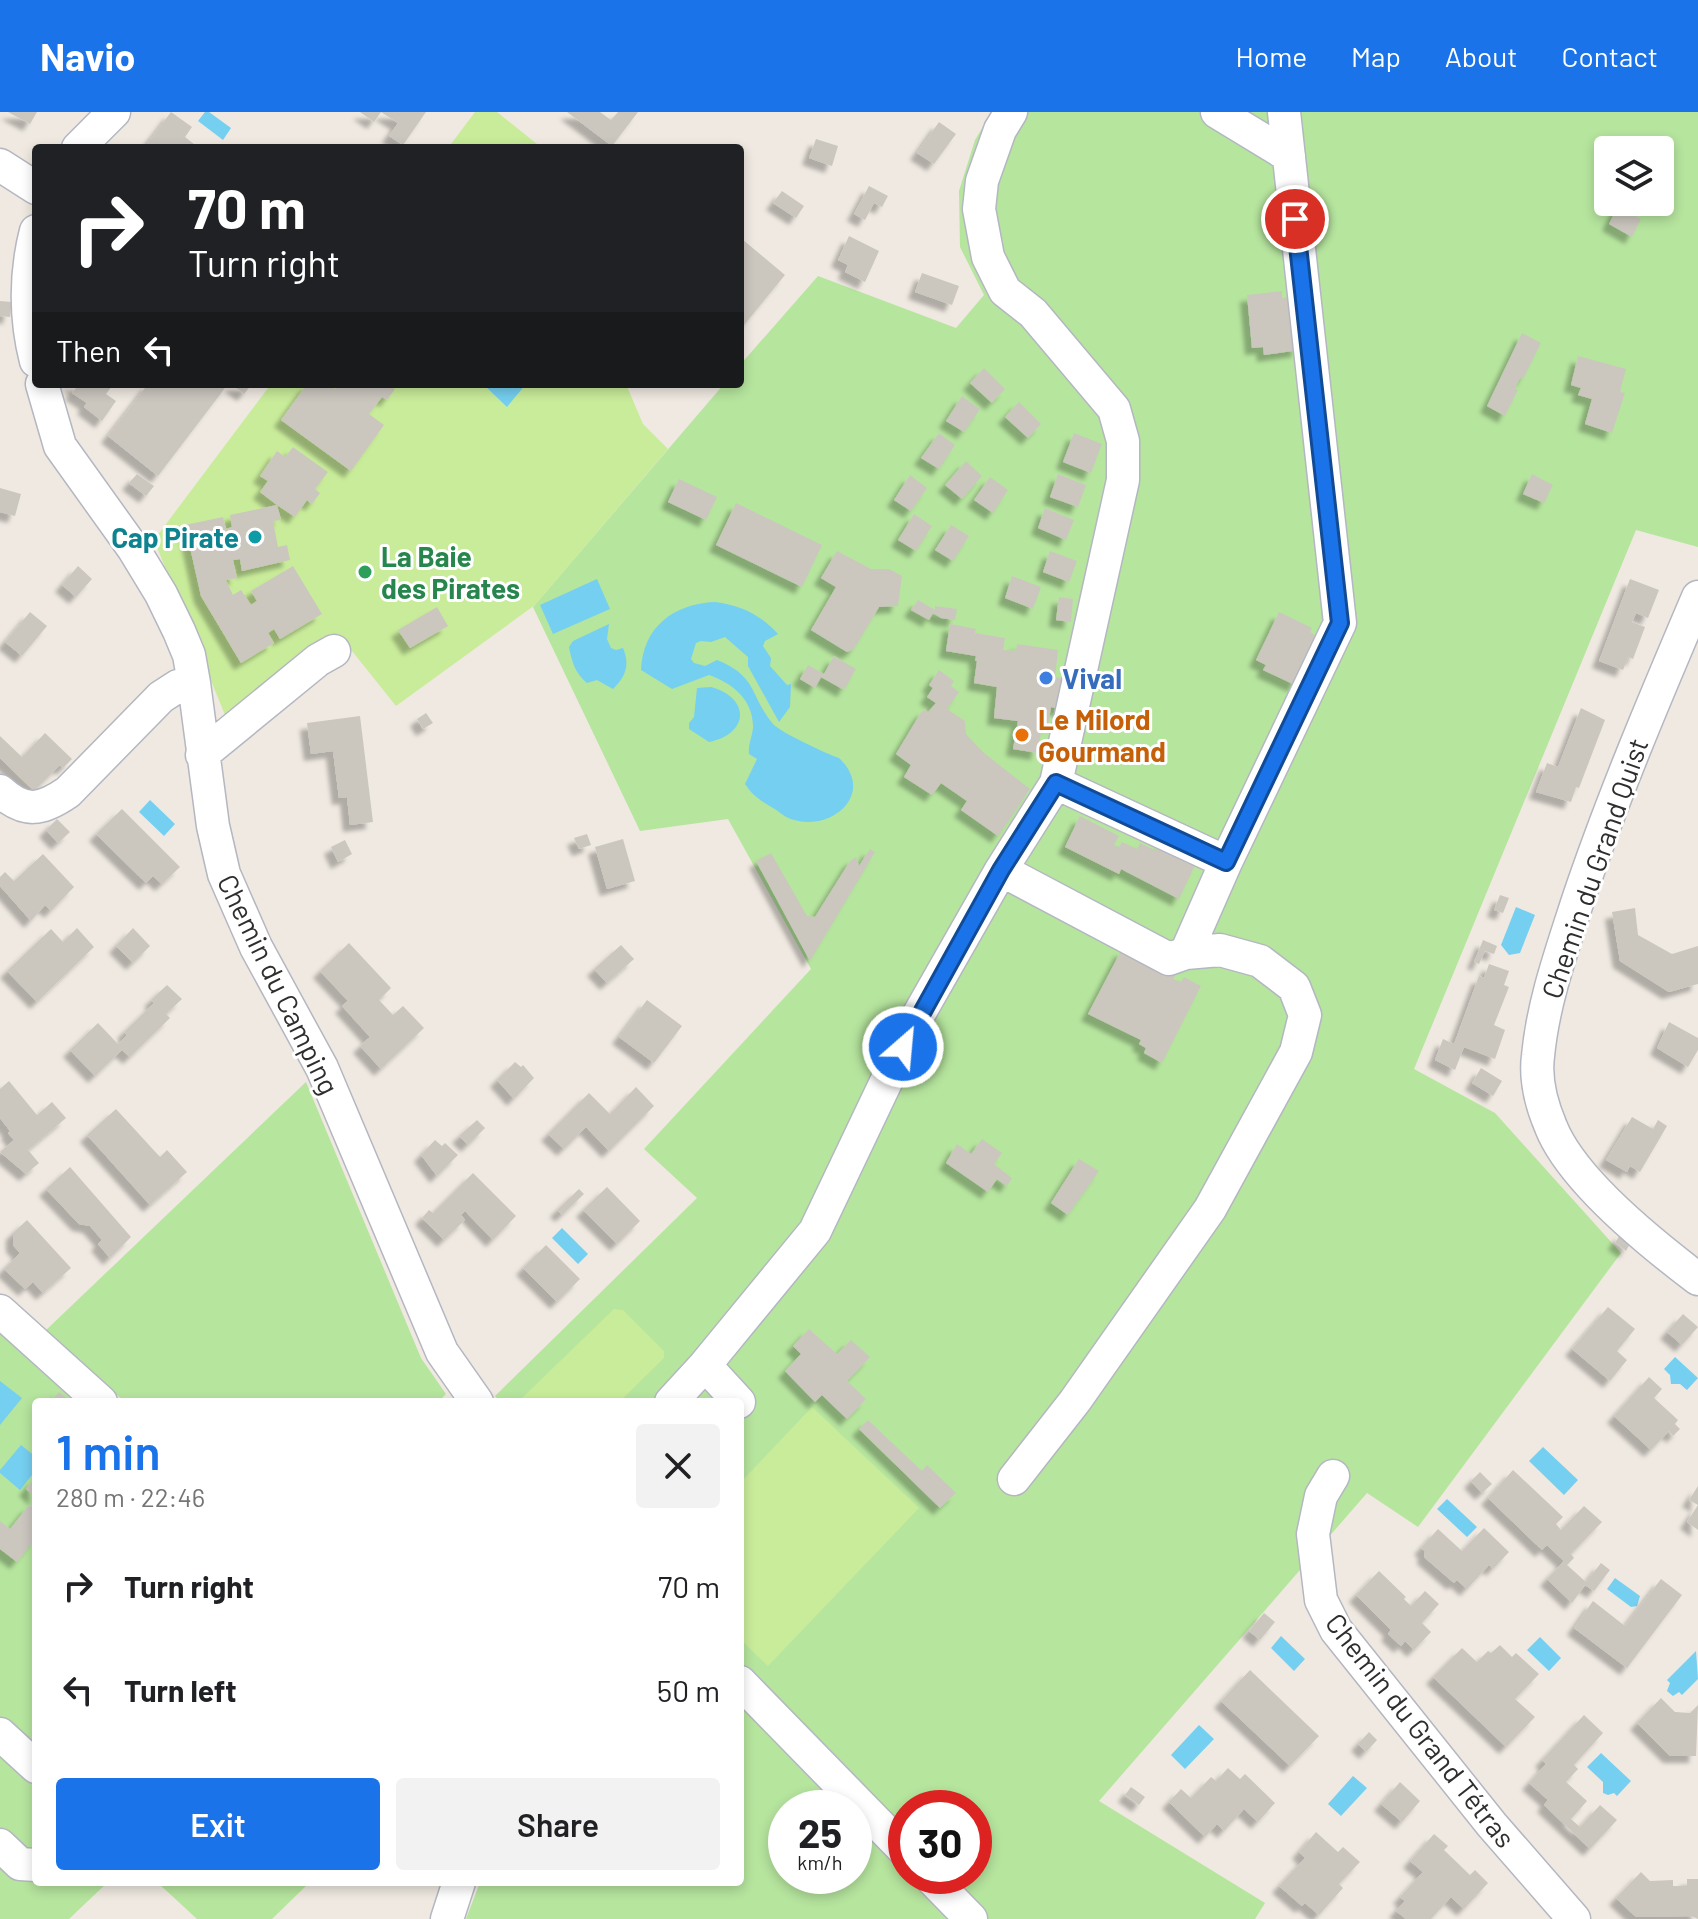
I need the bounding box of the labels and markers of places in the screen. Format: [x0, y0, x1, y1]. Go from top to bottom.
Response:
pin [1261, 185, 1329, 253]
place label: Cap Pirate [111, 520, 239, 554]
marker: Cap Pirate [246, 528, 264, 546]
place label: La Baie des Pirates [381, 539, 520, 605]
marker: La Baie des Pirates [356, 563, 374, 581]
place label: Vival [1062, 661, 1122, 695]
marker: Vival [1037, 669, 1055, 687]
place label: Le Milord Gourmand [1038, 702, 1166, 768]
marker: Le Milord Gourmand [1013, 726, 1031, 744]

